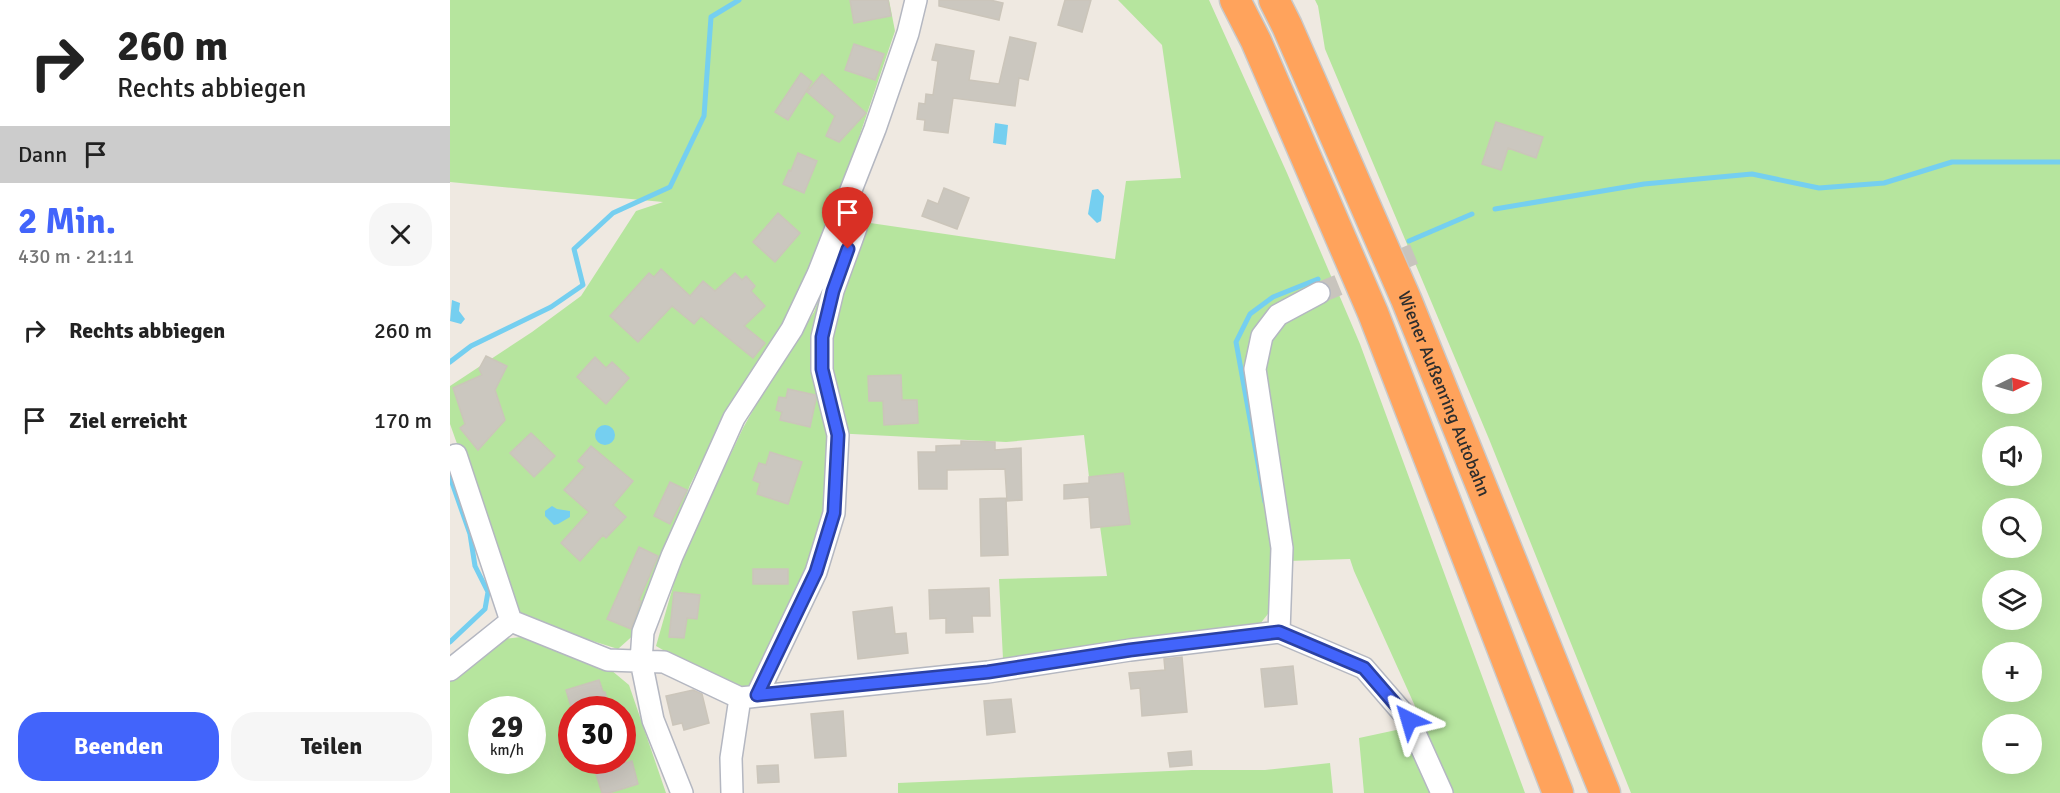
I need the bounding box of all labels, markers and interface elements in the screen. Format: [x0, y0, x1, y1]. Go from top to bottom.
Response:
text: 260 m [117, 21, 228, 72]
icon: right [18, 24, 96, 102]
text: Rechts abbiegen [117, 72, 307, 105]
icon: arrive [79, 138, 112, 171]
text: Dann [18, 141, 67, 168]
pin [822, 187, 873, 249]
icon: arrive [831, 196, 864, 229]
text: 2 Min. [18, 199, 116, 244]
button: close [369, 203, 432, 266]
text: 430 m · 21:11 [18, 244, 134, 269]
street label: Wiener Außenring Autobahn [1393, 288, 1495, 499]
icon: right [18, 314, 51, 347]
text: Rechts abbiegen [69, 317, 225, 344]
text: 260 m [374, 317, 432, 344]
north arrow [1982, 354, 2042, 414]
map controls [1982, 354, 2042, 774]
icon: arrive [18, 404, 51, 437]
text: Ziel erreicht [69, 407, 187, 434]
text: 170 m [374, 407, 432, 434]
button: sound [1982, 426, 2042, 486]
button: search [1982, 498, 2042, 558]
button: layers [1982, 570, 2042, 630]
button: + [1982, 642, 2042, 702]
position arrow [1377, 688, 1441, 752]
speed limit sign: 30 [558, 696, 636, 774]
text: 29 [491, 709, 523, 746]
button: Beenden [18, 712, 219, 781]
button: Teilen [231, 712, 432, 781]
button: − [1982, 714, 2042, 774]
text: km/h [490, 741, 524, 759]

